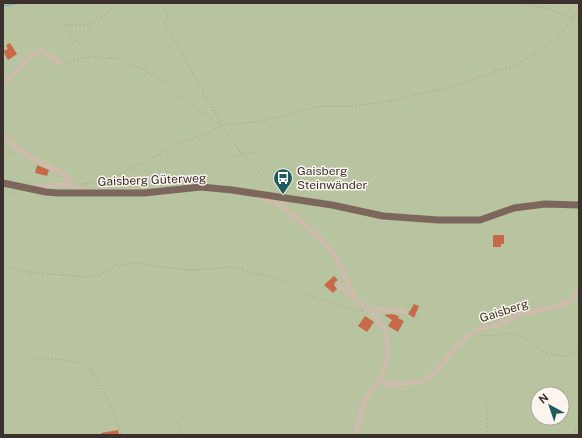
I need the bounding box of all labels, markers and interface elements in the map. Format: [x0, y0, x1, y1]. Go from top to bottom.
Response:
place label: Gaisberg Steinwänder [297, 164, 368, 192]
bus stop icon: Gaisberg Steinwänder [272, 167, 294, 195]
street label: Gaisberg Güterweg [97, 171, 207, 189]
street label: Gaisberg [478, 297, 530, 325]
north arrow [530, 386, 570, 426]
text: N [536, 391, 551, 406]

